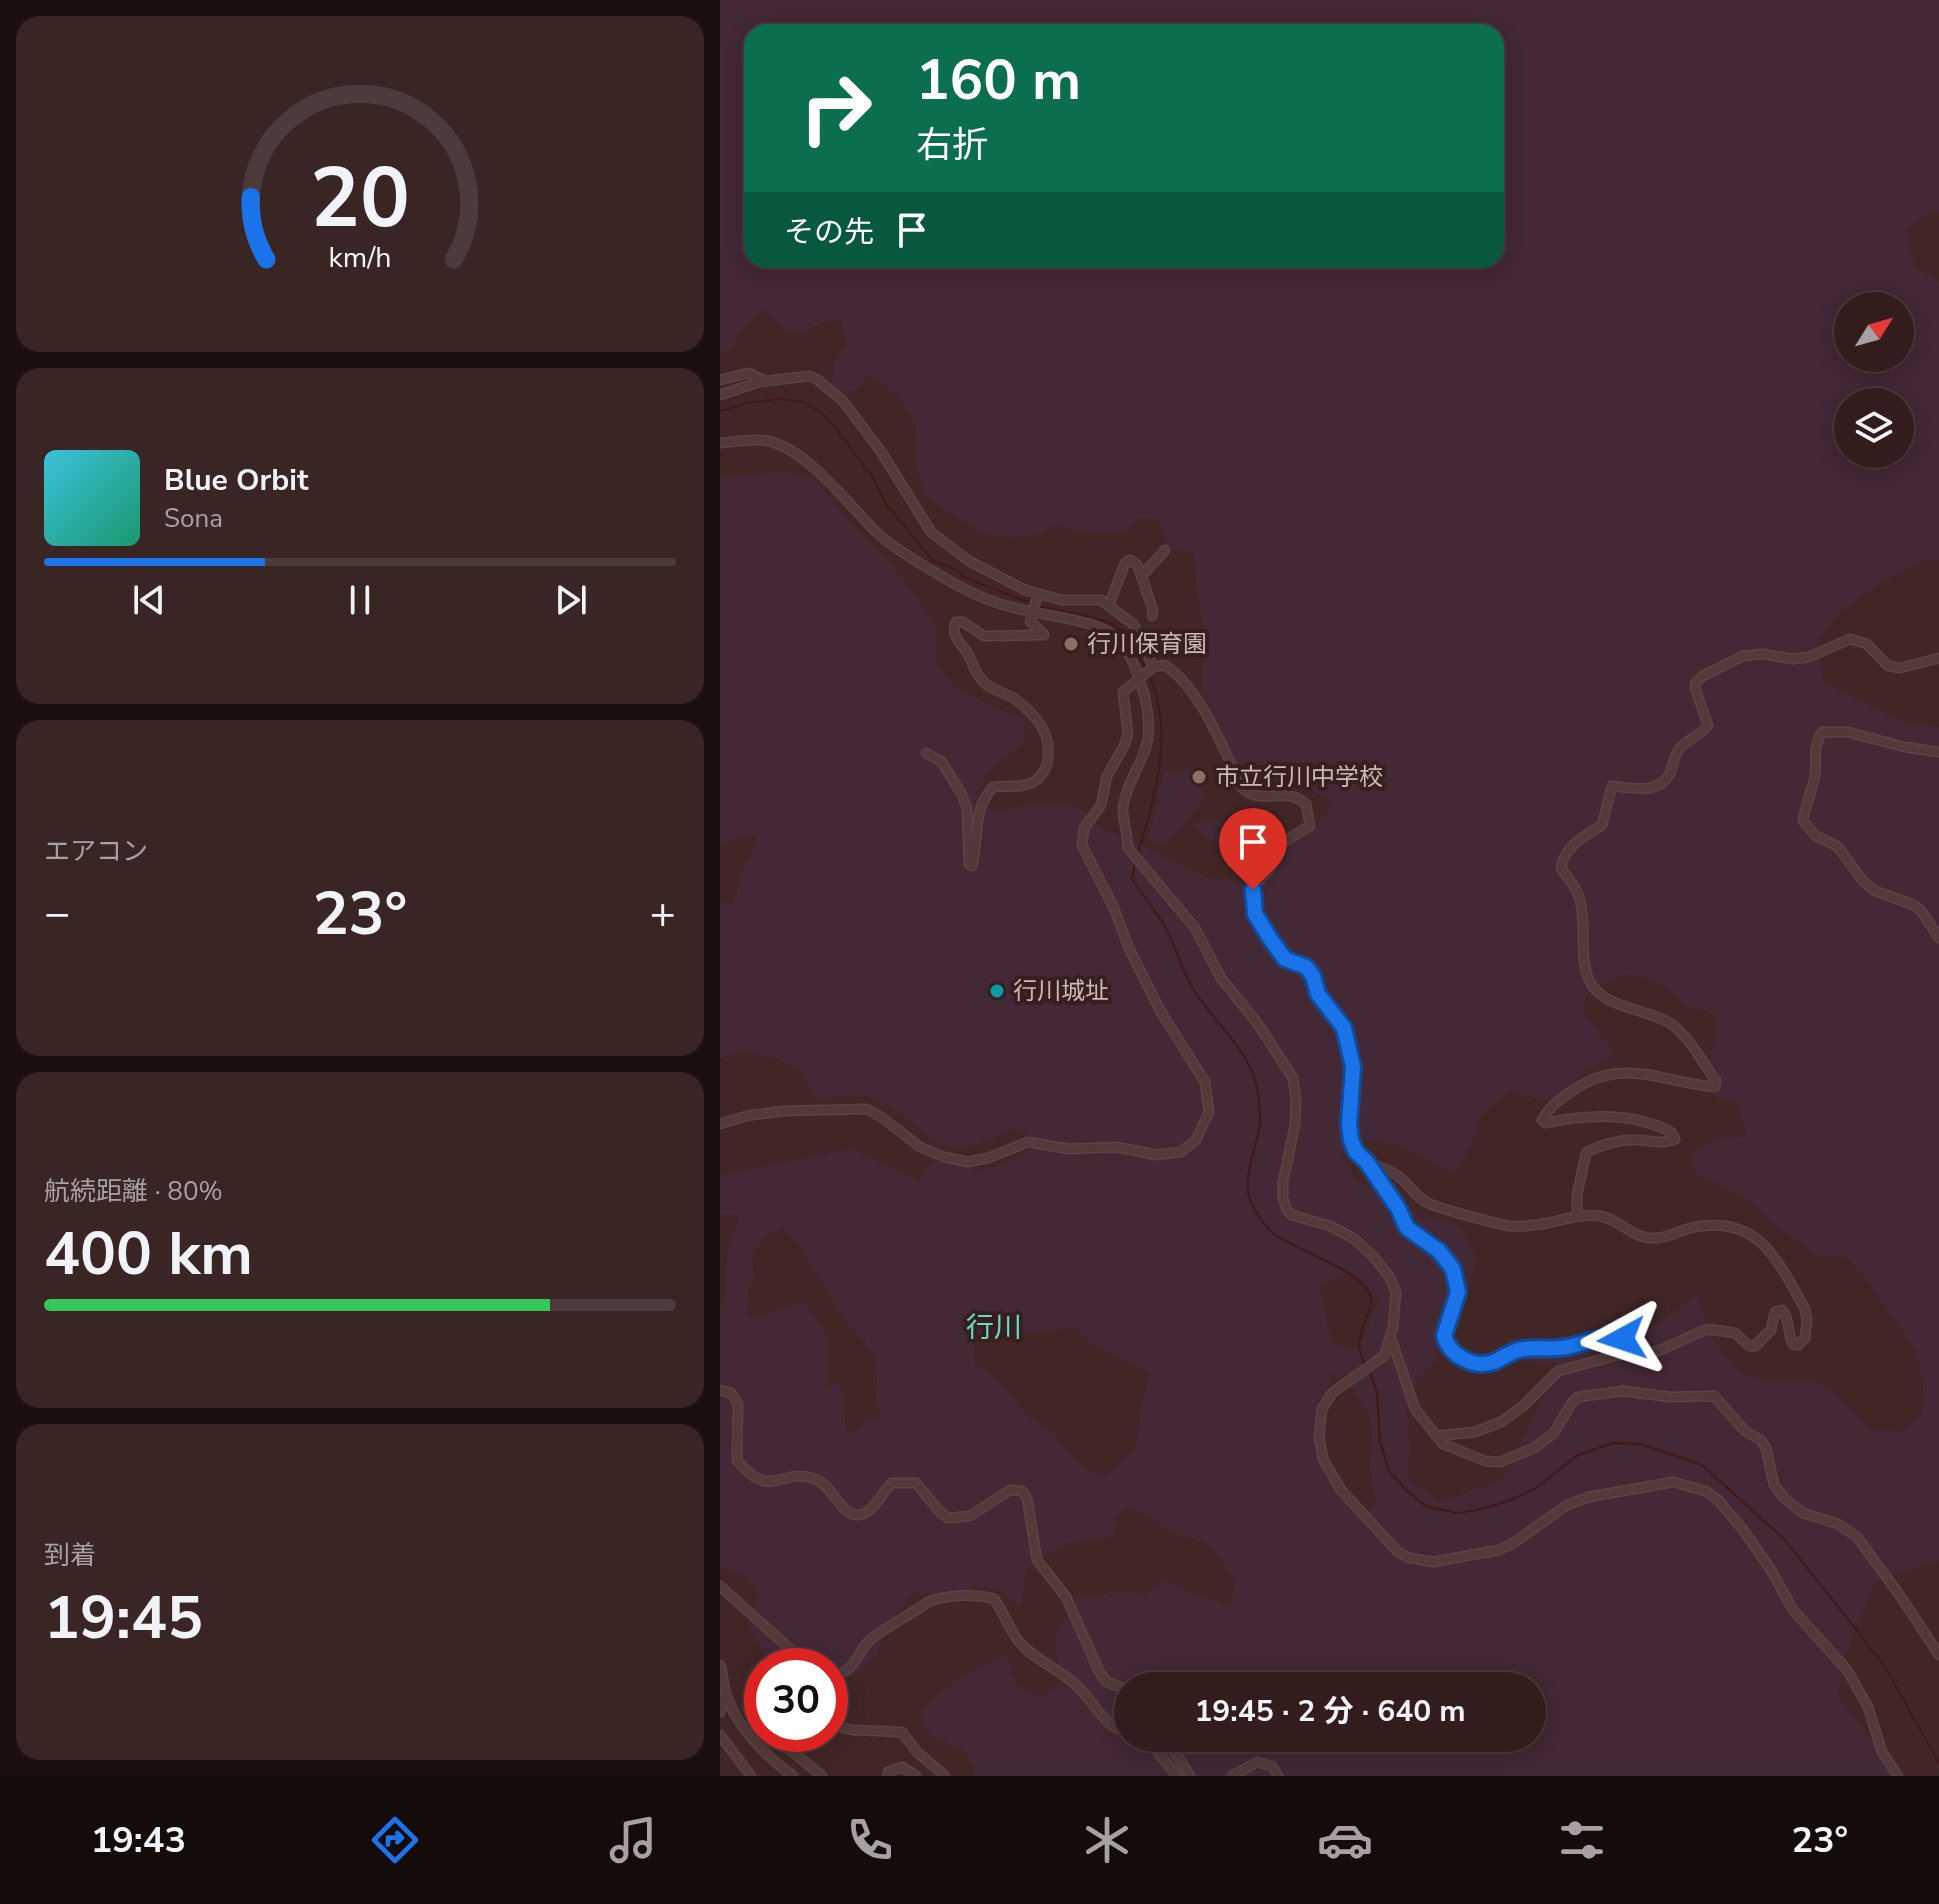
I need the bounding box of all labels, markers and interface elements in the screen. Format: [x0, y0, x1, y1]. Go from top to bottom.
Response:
text: 160 m [916, 42, 1081, 119]
icon: right [784, 56, 888, 160]
text: 右折 [916, 121, 988, 170]
text: 20 [310, 142, 410, 255]
icon: arrive [890, 208, 934, 252]
text: その先 [784, 212, 874, 253]
text: km/h [329, 238, 391, 277]
north arrow [1834, 292, 1914, 372]
map controls [1834, 292, 1914, 468]
button: layers [1834, 388, 1914, 468]
text: Blue Orbit [164, 460, 308, 501]
text: Sona [164, 501, 223, 536]
icon: previous [127, 578, 171, 622]
icon: pause [338, 578, 382, 622]
icon: next [549, 578, 593, 622]
place label: 行川保育園 [1087, 628, 1207, 660]
marker: 行川保育園 [1062, 635, 1080, 653]
place label: 市立行川中学校 [1215, 761, 1383, 793]
marker: 市立行川中学校 [1190, 768, 1208, 786]
pin [1219, 808, 1287, 890]
icon: arrive [1231, 820, 1275, 864]
text: エアコン [44, 834, 148, 869]
text: 23° [313, 873, 407, 955]
text: − [44, 884, 70, 944]
text: + [650, 884, 676, 944]
place label: 行川城址 [1013, 975, 1109, 1007]
marker: 行川城址 [988, 982, 1006, 1000]
text: 航続距離 · 80% [44, 1174, 223, 1209]
text: 400 km [44, 1213, 253, 1295]
position arrow [1580, 1297, 1664, 1381]
district label: 行川 [966, 1309, 1022, 1347]
text: 到着 [44, 1538, 96, 1573]
text: 19:45 [44, 1577, 203, 1659]
speed limit sign: 30 [744, 1648, 848, 1752]
text: 19:45 · 2 分 · 640 m [1194, 1691, 1466, 1732]
icon: directions [367, 1812, 423, 1868]
icon: music [605, 1812, 661, 1868]
icon: phone [842, 1812, 898, 1868]
icon: climate [1079, 1812, 1135, 1868]
icon: car [1317, 1812, 1373, 1868]
icon: filters [1554, 1812, 1610, 1868]
text: 19:43 [91, 1816, 186, 1865]
text: 23° [1791, 1816, 1848, 1865]

